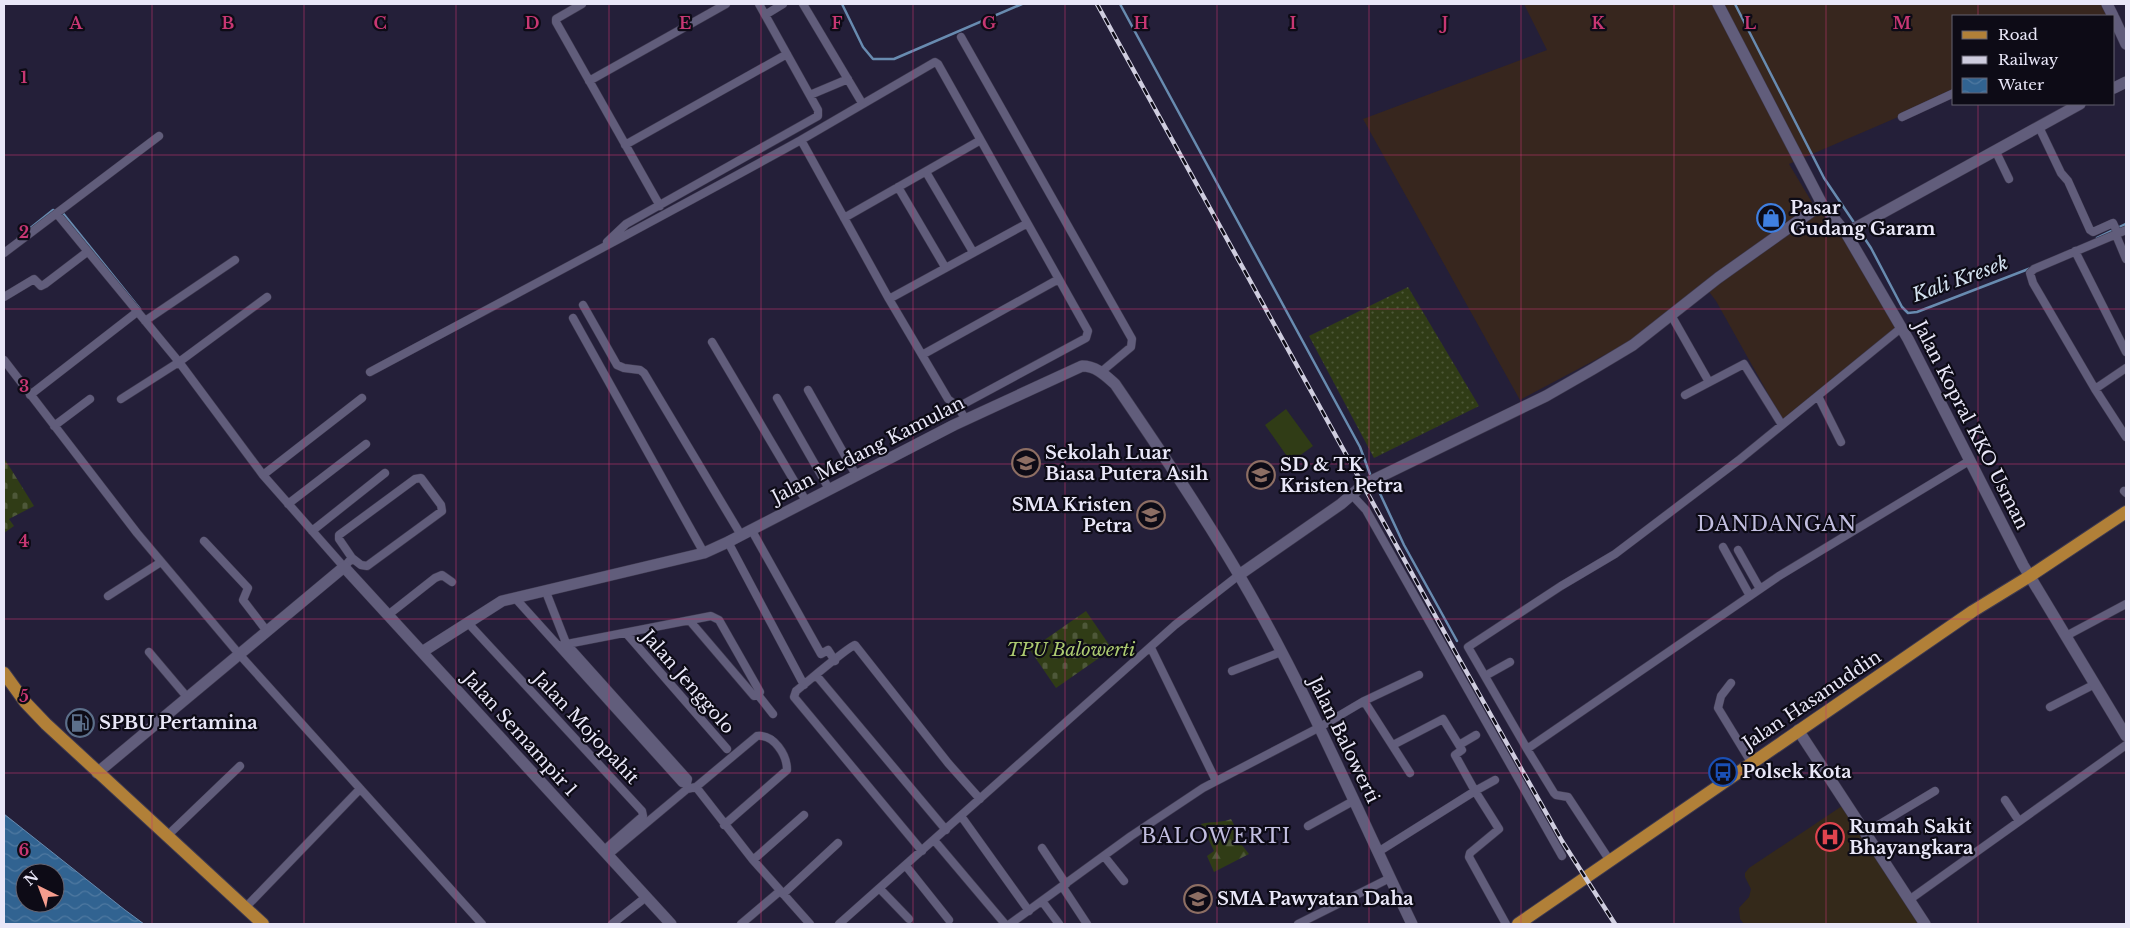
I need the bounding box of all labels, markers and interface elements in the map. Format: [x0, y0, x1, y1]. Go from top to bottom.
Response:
text: A [69, 13, 84, 33]
text: B [222, 13, 235, 33]
text: C [373, 13, 387, 33]
text: D [525, 13, 539, 33]
text: E [679, 13, 691, 33]
text: F [831, 13, 843, 33]
text: G [982, 13, 996, 33]
text: H [1133, 13, 1149, 33]
text: I [1290, 13, 1297, 33]
text: J [1439, 13, 1448, 33]
text: K [1591, 13, 1605, 33]
text: L [1744, 13, 1756, 33]
text: M [1893, 13, 1911, 33]
legend [1952, 15, 2115, 105]
text: Road [1998, 25, 2038, 44]
text: Railway [1998, 50, 2059, 69]
text: 1 [21, 67, 28, 87]
text: Water [1997, 75, 2045, 94]
place label: Pasar Gudang Garam [1790, 197, 1935, 240]
shop icon: Pasar Gudang Garam [1756, 203, 1786, 233]
text: 2 [19, 222, 29, 242]
water label: Kali Kresek [1908, 251, 2011, 307]
street label: Jalan Kopral KKO Usman [1908, 315, 2033, 533]
text: 3 [19, 376, 29, 396]
street label: Jalan Medang Kamulan [766, 392, 968, 509]
place label: Sekolah Luar Biasa Putera Asih [1045, 442, 1209, 485]
school or university icon: Sekolah Luar Biasa Putera Asih [1011, 448, 1041, 478]
place label: SD & TK Kristen Petra [1280, 454, 1404, 497]
school or university icon: SD & TK Kristen Petra [1246, 460, 1276, 490]
place label: SMA Kristen Petra [1012, 494, 1133, 537]
school or university icon: SMA Kristen Petra [1136, 500, 1166, 530]
district label: DANDANGAN [1697, 512, 1857, 536]
text: 4 [19, 531, 29, 551]
street label: Jalan Jenggolo [636, 624, 739, 738]
park label: TPU Balowerti [1007, 639, 1136, 661]
street label: Jalan Hasanuddin [1737, 646, 1885, 756]
street label: Jalan Semampir 1 [457, 666, 582, 801]
street label: Jalan Mojopahit [527, 666, 644, 789]
street label: Jalan Balowerti [1303, 671, 1384, 807]
text: 5 [19, 686, 29, 706]
fuel station icon: SPBU Pertamina [65, 708, 95, 738]
place label: SPBU Pertamina [99, 712, 258, 734]
bus stop icon: Polsek Kota [1708, 757, 1738, 787]
place label: Polsek Kota [1742, 761, 1852, 783]
place label: Rumah Sakit Bhayangkara [1849, 816, 1974, 859]
hospital icon: Rumah Sakit Bhayangkara [1815, 822, 1845, 852]
district label: BALOWERTI [1141, 824, 1291, 848]
text: 6 [19, 840, 30, 860]
north arrow [15, 863, 65, 913]
text: N [20, 867, 42, 889]
school or university icon: SMA Pawyatan Daha [1183, 884, 1213, 914]
place label: SMA Pawyatan Daha [1217, 888, 1414, 910]

